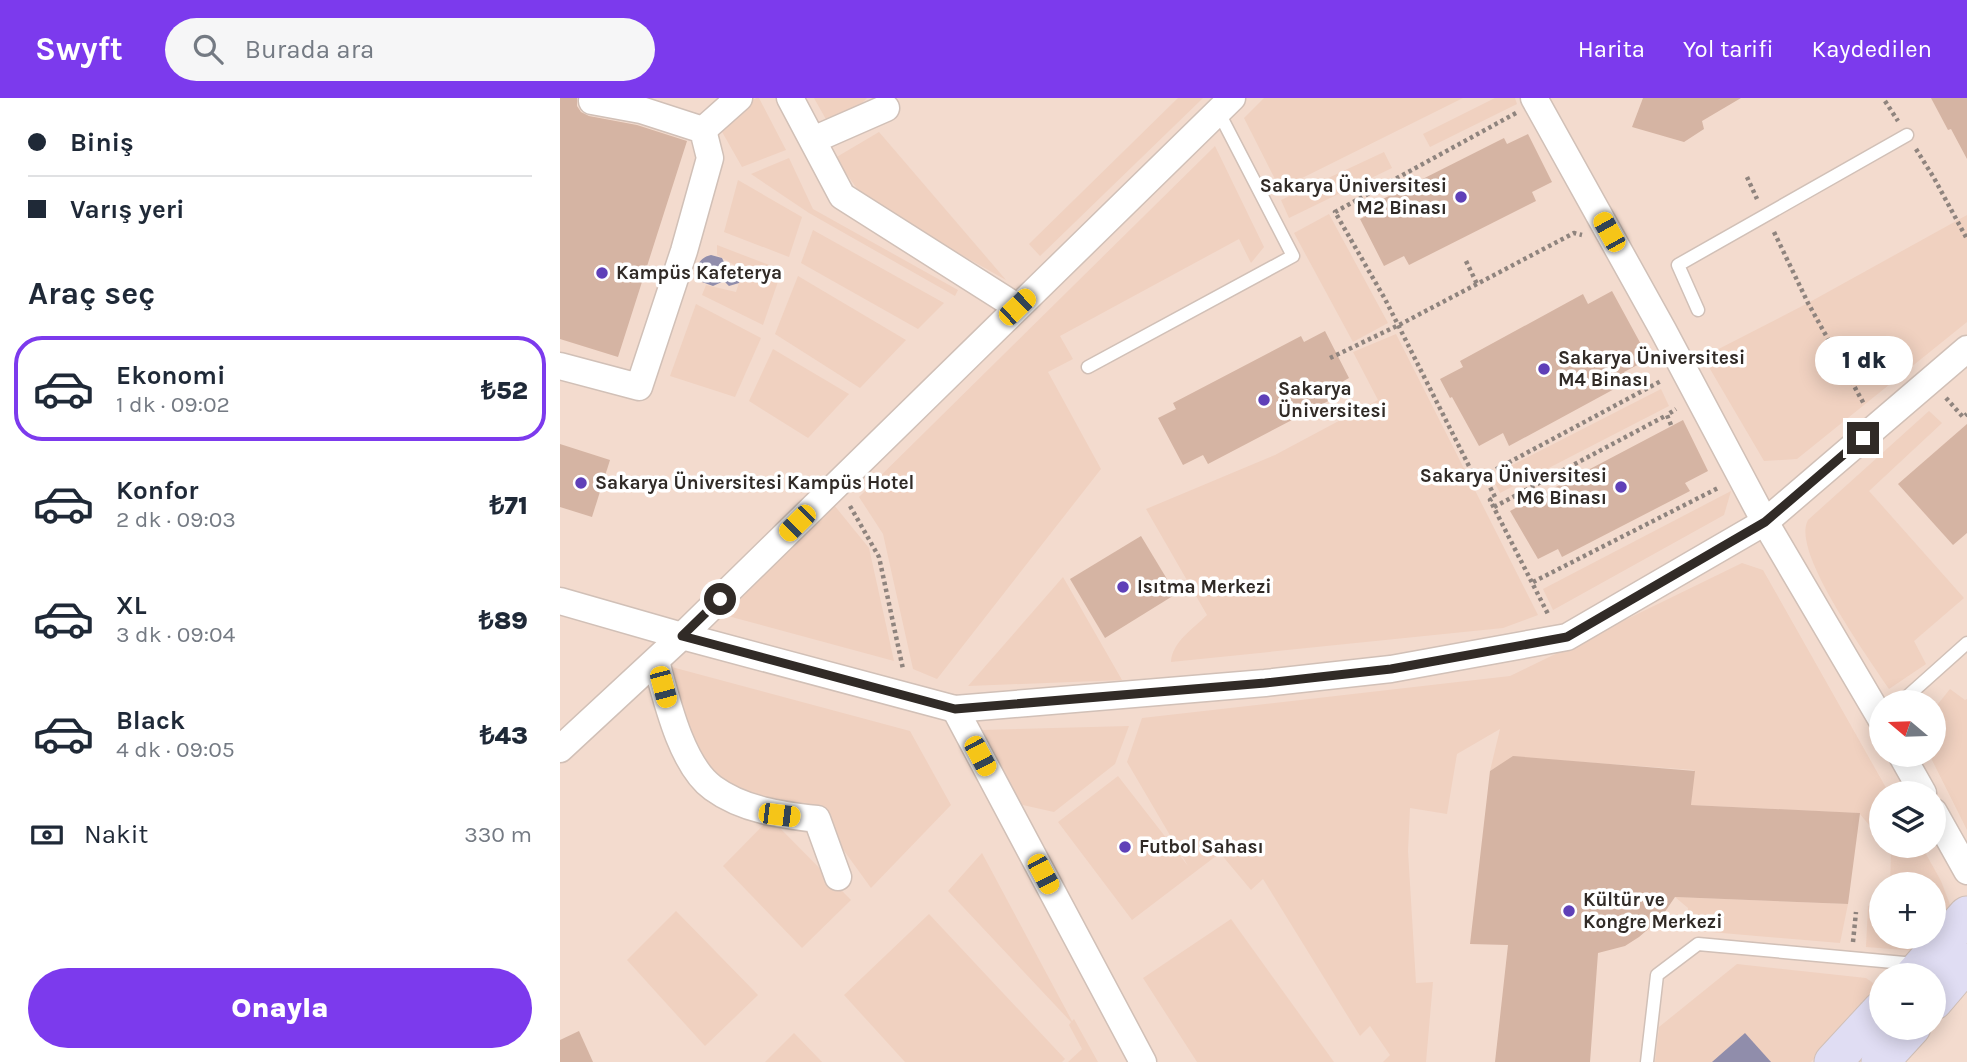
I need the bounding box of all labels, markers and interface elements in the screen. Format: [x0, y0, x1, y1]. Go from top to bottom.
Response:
search box [165, 18, 655, 81]
text: Swyft [35, 30, 123, 68]
icon: search [189, 30, 227, 68]
text: Burada ara [245, 34, 374, 65]
text: Harita [1578, 35, 1645, 63]
text: Yol tarifi [1683, 35, 1774, 63]
text: Kaydedilen [1812, 35, 1932, 63]
text: Biniş [70, 127, 134, 158]
place label: Sakarya Üniversitesi M2 Binası [1260, 174, 1447, 219]
marker: Sakarya Üniversitesi M2 Binası [1453, 189, 1469, 205]
text: Varış yeri [70, 194, 184, 225]
car [1590, 209, 1629, 255]
place label: Kampüs Kafeterya [616, 262, 782, 284]
marker: Kampüs Kafeterya [594, 265, 610, 281]
text: Araç seç [28, 275, 155, 312]
car [995, 285, 1040, 329]
callout: 1 dk [1814, 336, 1912, 386]
place label: Sakarya Üniversitesi M4 Binası [1558, 346, 1745, 391]
text: 1 dk [1842, 347, 1886, 374]
icon: car [32, 357, 95, 420]
text: Ekonomi [116, 360, 225, 391]
marker: Sakarya Üniversitesi M4 Binası [1536, 361, 1552, 377]
text: ₺52 [481, 375, 528, 406]
place label: Sakarya Üniversitesi [1278, 378, 1387, 422]
text: 1 dk · 09:02 [116, 391, 230, 418]
marker: Sakarya Üniversitesi [1256, 392, 1272, 408]
route end [1847, 422, 1879, 454]
place label: Sakarya Üniversitesi M6 Binası [1420, 464, 1607, 509]
place label: Sakarya Üniversitesi Kampüs Hotel [595, 471, 914, 494]
icon: car [32, 472, 95, 535]
text: Konfor [116, 475, 198, 506]
marker: Sakarya Üniversitesi Kampüs Hotel [573, 475, 589, 491]
marker: Sakarya Üniversitesi M6 Binası [1613, 479, 1629, 495]
text: ₺71 [489, 490, 528, 521]
car [775, 501, 820, 545]
text: 2 dk · 09:03 [116, 506, 236, 533]
place label: Isıtma Merkezi [1137, 576, 1272, 598]
marker: Isıtma Merkezi [1115, 579, 1131, 595]
route start [704, 583, 736, 615]
icon: car [32, 587, 95, 650]
text: XL [116, 590, 147, 621]
text: ₺89 [479, 605, 528, 636]
text: 3 dk · 09:04 [116, 621, 235, 648]
car [648, 664, 679, 710]
north arrow [1869, 690, 1946, 766]
map controls [1869, 690, 1946, 1040]
icon: car [32, 702, 95, 765]
text: Black [116, 705, 185, 736]
text: ₺43 [480, 720, 528, 751]
car [961, 733, 1000, 779]
text: 4 dk · 09:05 [116, 736, 235, 763]
button: layers [1869, 781, 1946, 858]
car [757, 802, 802, 828]
icon: cash [28, 816, 66, 854]
text: Nakit [84, 819, 148, 850]
text: 330 m [464, 821, 532, 848]
place label: Futbol Sahası [1139, 836, 1264, 858]
marker: Futbol Sahası [1117, 839, 1133, 855]
car [1024, 851, 1063, 897]
button: + [1869, 872, 1946, 949]
place label: Kültür ve Kongre Merkezi [1583, 889, 1723, 933]
marker: Kültür ve Kongre Merkezi [1561, 903, 1577, 919]
button: − [1869, 963, 1946, 1040]
button: Onayla [28, 968, 532, 1048]

